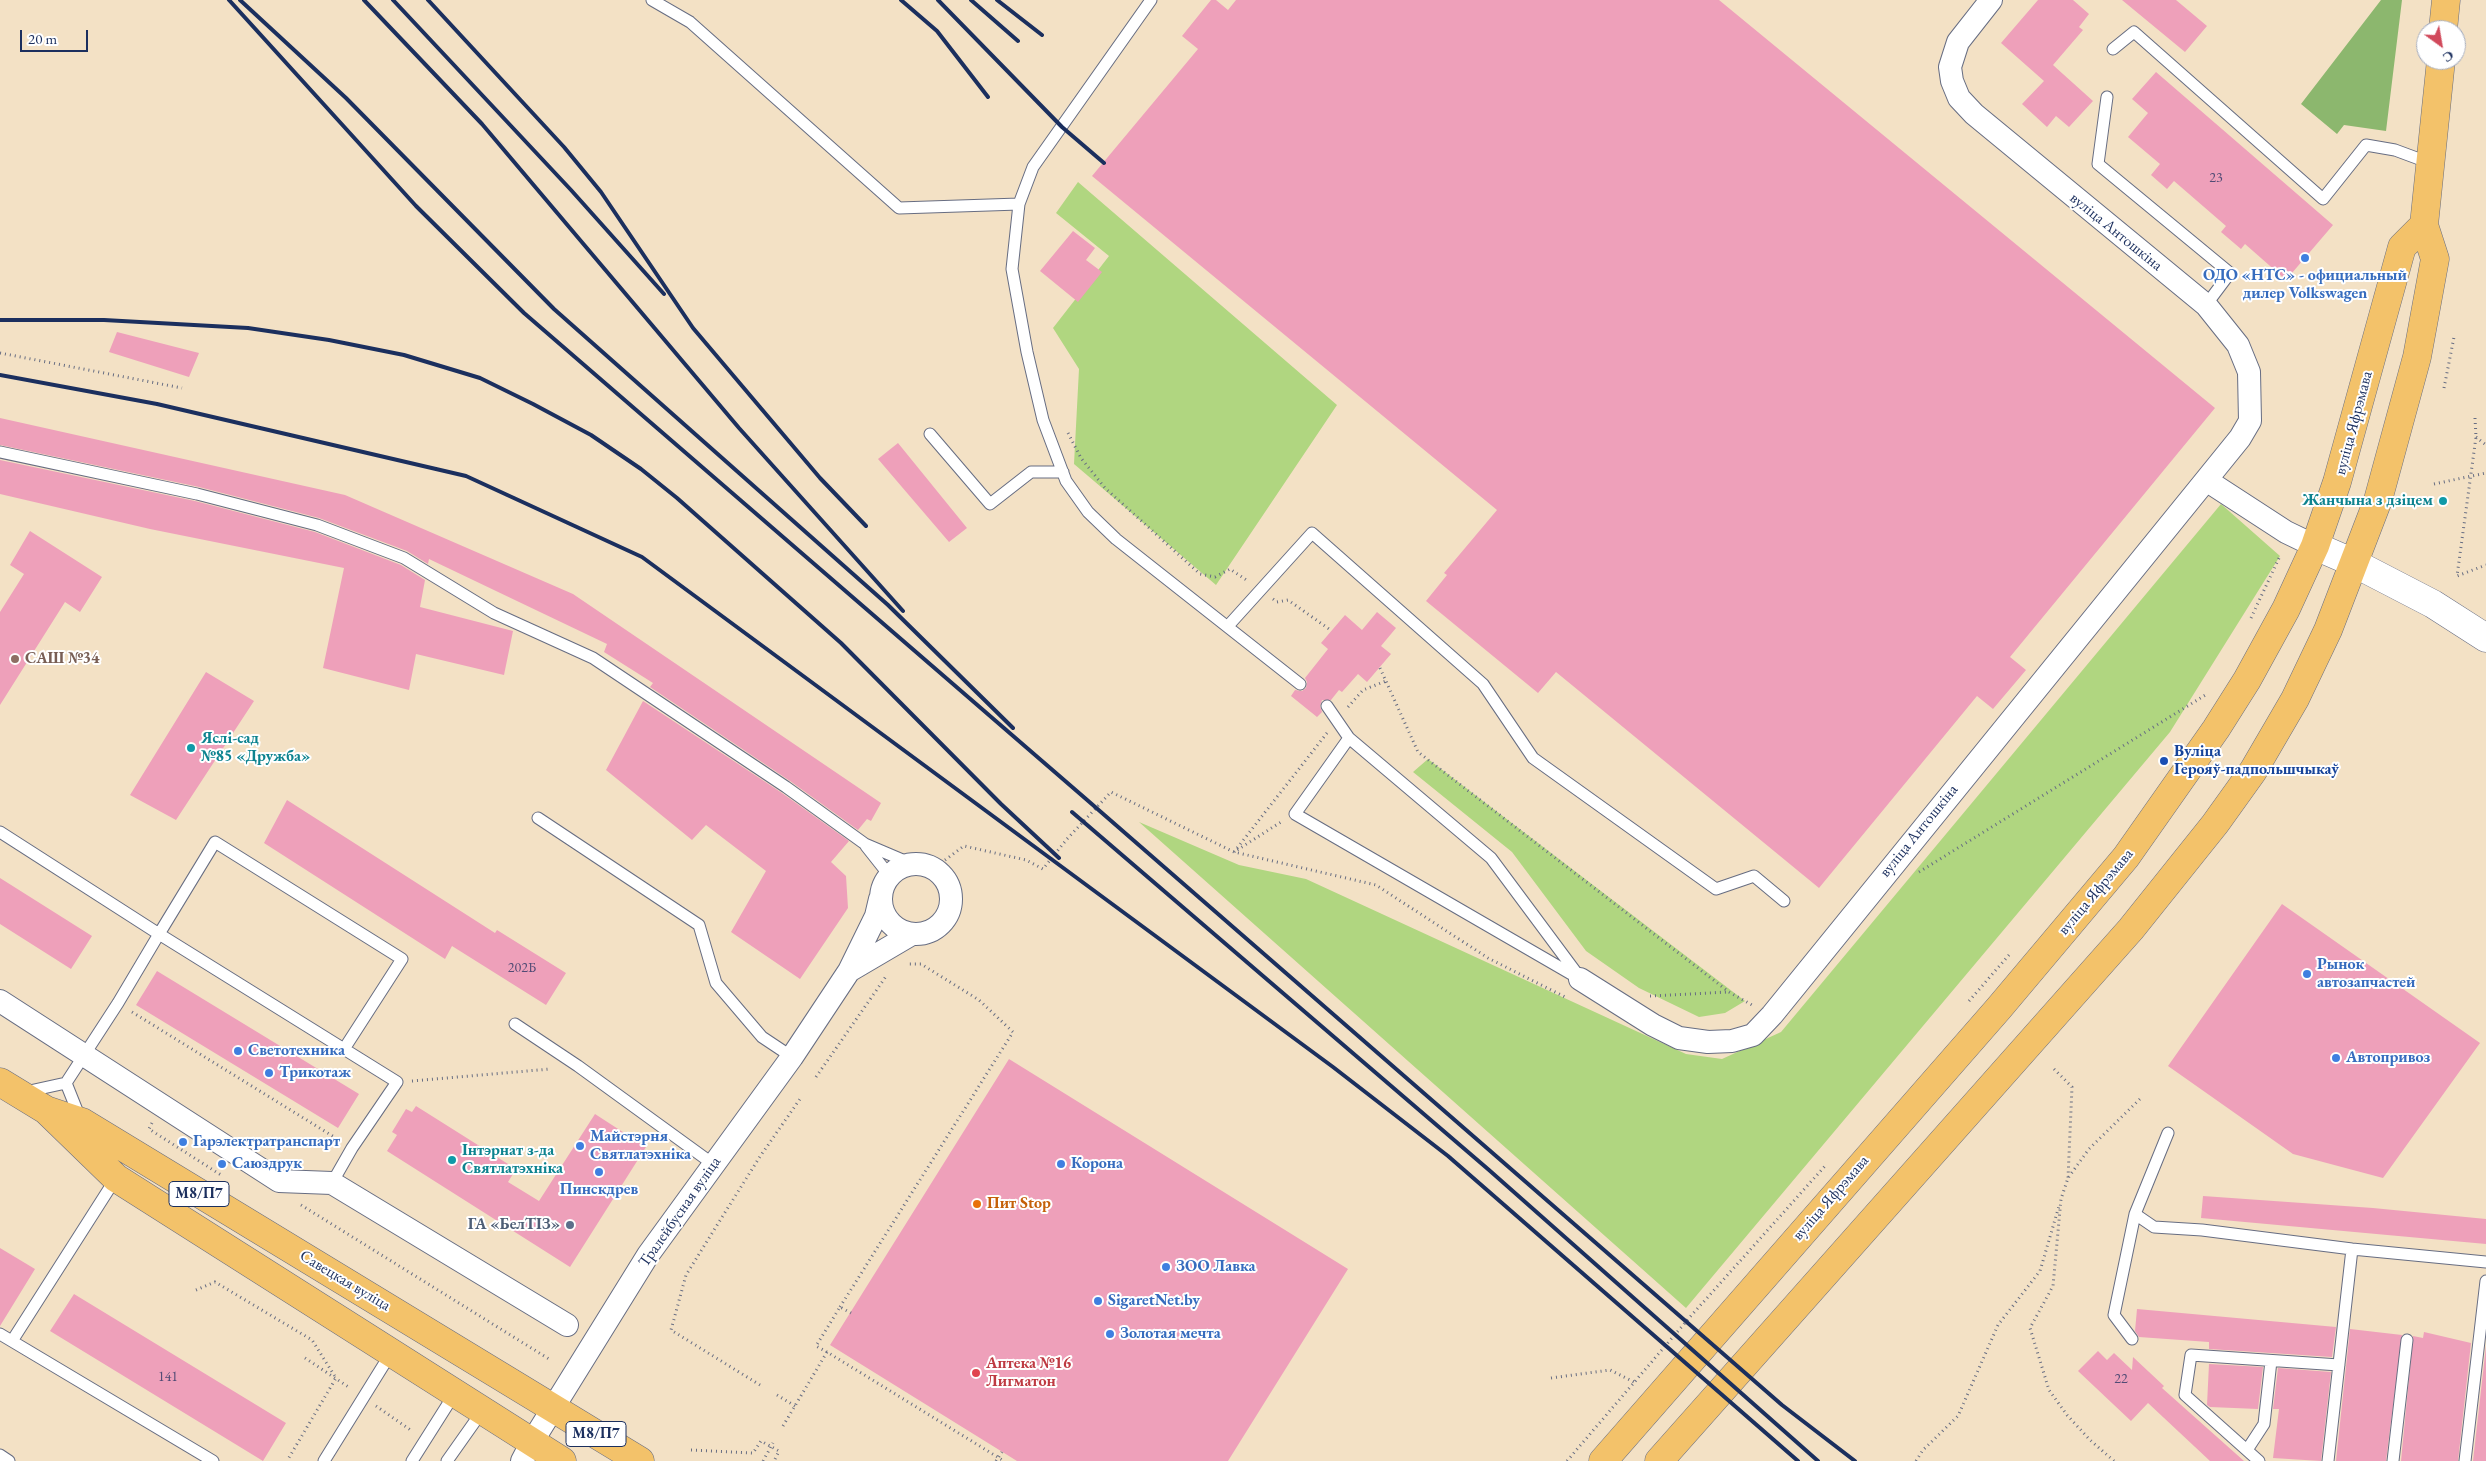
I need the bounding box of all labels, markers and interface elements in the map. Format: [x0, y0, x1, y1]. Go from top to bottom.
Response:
scale bar [22, 20, 90, 52]
north arrow [2416, 20, 2466, 70]
text: 20 m [28, 29, 57, 48]
text: С [2439, 47, 2457, 67]
house number: 23 [2209, 170, 2223, 186]
street label: вуліца Антошкіна [2066, 189, 2166, 275]
marker: ОДО «НТС» - официальный дилер Volkswagen [2299, 252, 2311, 264]
place label: ОДО «НТС» - официальный дилер Volkswagen [2203, 266, 2407, 304]
street label: вуліца Яфрэмава [2331, 369, 2377, 477]
place label: Жанчына з дзіцем [2302, 491, 2433, 511]
marker: Жанчына з дзіцем [2437, 495, 2449, 507]
place label: САШ №34 [25, 649, 99, 669]
marker: САШ №34 [9, 653, 21, 665]
place label: Яслі-сад №85 «Дружба» [201, 729, 310, 767]
marker: Яслі-сад №85 «Дружба» [185, 742, 197, 754]
place label: Вуліца Герояў-падпольшчыкаў [2174, 742, 2339, 780]
marker: Вуліца Герояў-падпольшчыкаў [2158, 755, 2170, 767]
street label: вуліца Антошкіна [1876, 781, 1962, 881]
street label: вуліца Яфрэмава [2054, 845, 2138, 939]
place label: Рынок автозапчастей [2317, 955, 2415, 993]
house number: 202Б [508, 960, 536, 976]
marker: Рынок автозапчастей [2301, 968, 2313, 980]
place label: Светотехника [248, 1041, 345, 1061]
marker: Светотехника [232, 1045, 244, 1057]
place label: Автопривоз [2346, 1048, 2430, 1068]
marker: Автопривоз [2330, 1052, 2342, 1064]
place label: Трикотаж [279, 1063, 351, 1083]
marker: Трикотаж [263, 1067, 275, 1079]
place label: Майстэрня Святлатэхніка [590, 1127, 691, 1165]
place label: Гарэлектратранспарт [193, 1132, 340, 1152]
marker: Гарэлектратранспарт [177, 1136, 189, 1148]
marker: Майстэрня Святлатэхніка [574, 1140, 586, 1152]
place label: Інтэрнат з-да Святлатэхніка [462, 1141, 563, 1179]
street label: вуліца Яфрэмава [1789, 1151, 1873, 1245]
street label: Тралейбусная вуліца [635, 1153, 725, 1271]
place label: Саюздрук [232, 1154, 302, 1174]
marker: Інтэрнат з-да Святлатэхніка [446, 1154, 458, 1166]
place label: Корона [1071, 1154, 1123, 1174]
marker: Саюздрук [216, 1158, 228, 1170]
marker: Корона [1055, 1158, 1067, 1170]
marker: Пинскдрев [593, 1166, 605, 1178]
place label: Пинскдрев [560, 1180, 638, 1200]
road number: М8/П7 [169, 1182, 229, 1206]
place label: Пит Stop [987, 1194, 1051, 1214]
marker: Пит Stop [971, 1198, 983, 1210]
place label: ГА «БелТІЗ» [468, 1215, 560, 1235]
marker: ГА «БелТІЗ» [564, 1219, 576, 1231]
street label: Савецкая вуліца [296, 1246, 394, 1316]
place label: ЗОО Лавка [1176, 1257, 1256, 1277]
marker: ЗОО Лавка [1160, 1261, 1172, 1273]
place label: SigaretNet.by [1108, 1291, 1200, 1311]
marker: SigaretNet.by [1092, 1295, 1104, 1307]
place label: Золотая мечта [1120, 1324, 1221, 1344]
marker: Золотая мечта [1104, 1328, 1116, 1340]
place label: Аптека №16 Лигматон [986, 1354, 1071, 1392]
marker: Аптека №16 Лигматон [970, 1367, 982, 1379]
house number: 141 [158, 1369, 178, 1385]
house number: 22 [2114, 1371, 2128, 1387]
road number: М8/П7 [566, 1422, 626, 1446]

